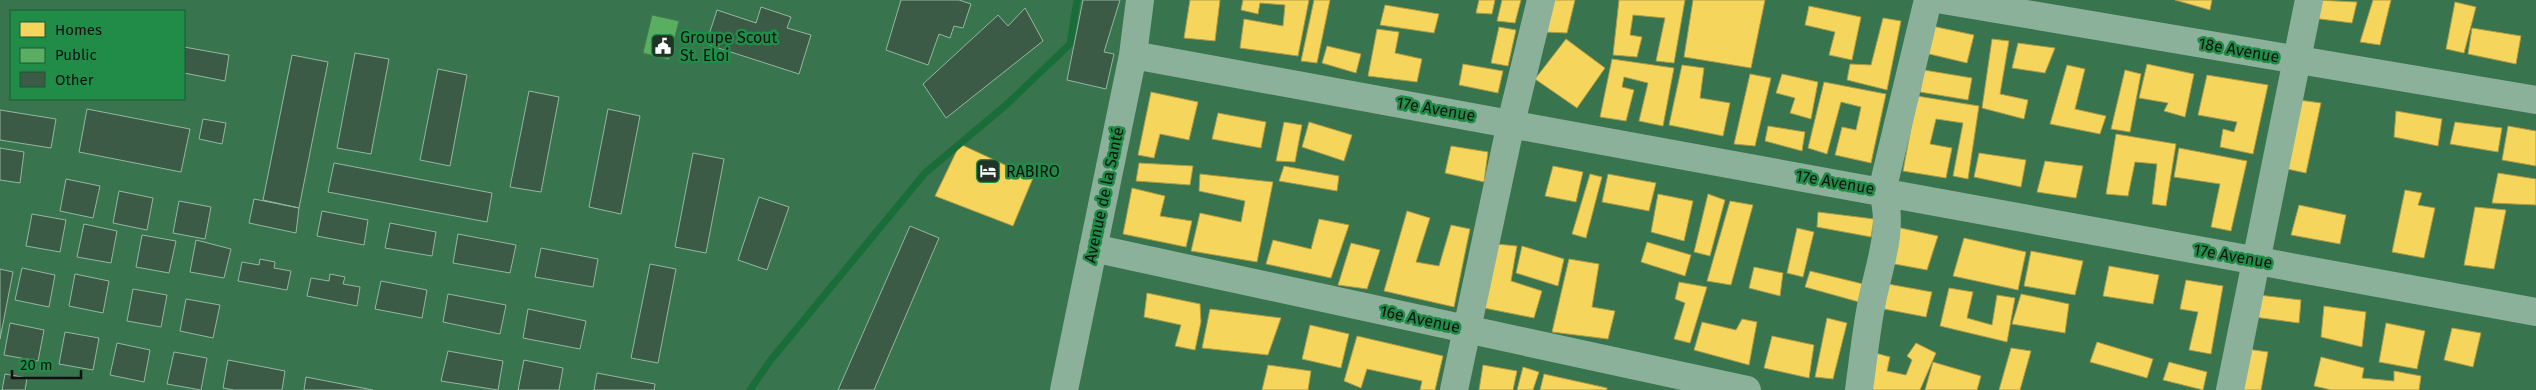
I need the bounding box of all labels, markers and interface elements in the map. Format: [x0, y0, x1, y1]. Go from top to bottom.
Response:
legend [10, 10, 185, 100]
text: Homes [55, 21, 102, 39]
place label: Groupe Scout St. Eloi [680, 28, 778, 65]
public building icon: Groupe Scout St. Eloi [650, 33, 676, 59]
street label: 18e Avenue [2197, 34, 2281, 66]
text: Public [55, 46, 97, 64]
text: Other [55, 71, 94, 89]
street label: 17e Avenue [1395, 93, 1477, 125]
street label: Avenue de la Santé [1080, 125, 1128, 265]
hotel icon: RABIRO [975, 158, 1001, 184]
place label: RABIRO [1006, 162, 1060, 181]
street label: 17e Avenue [1794, 166, 1876, 198]
street label: 17e Avenue [2192, 240, 2274, 272]
street label: 16e Avenue [1378, 301, 1462, 337]
scale bar [12, 348, 81, 380]
text: 20 m [20, 356, 53, 374]

